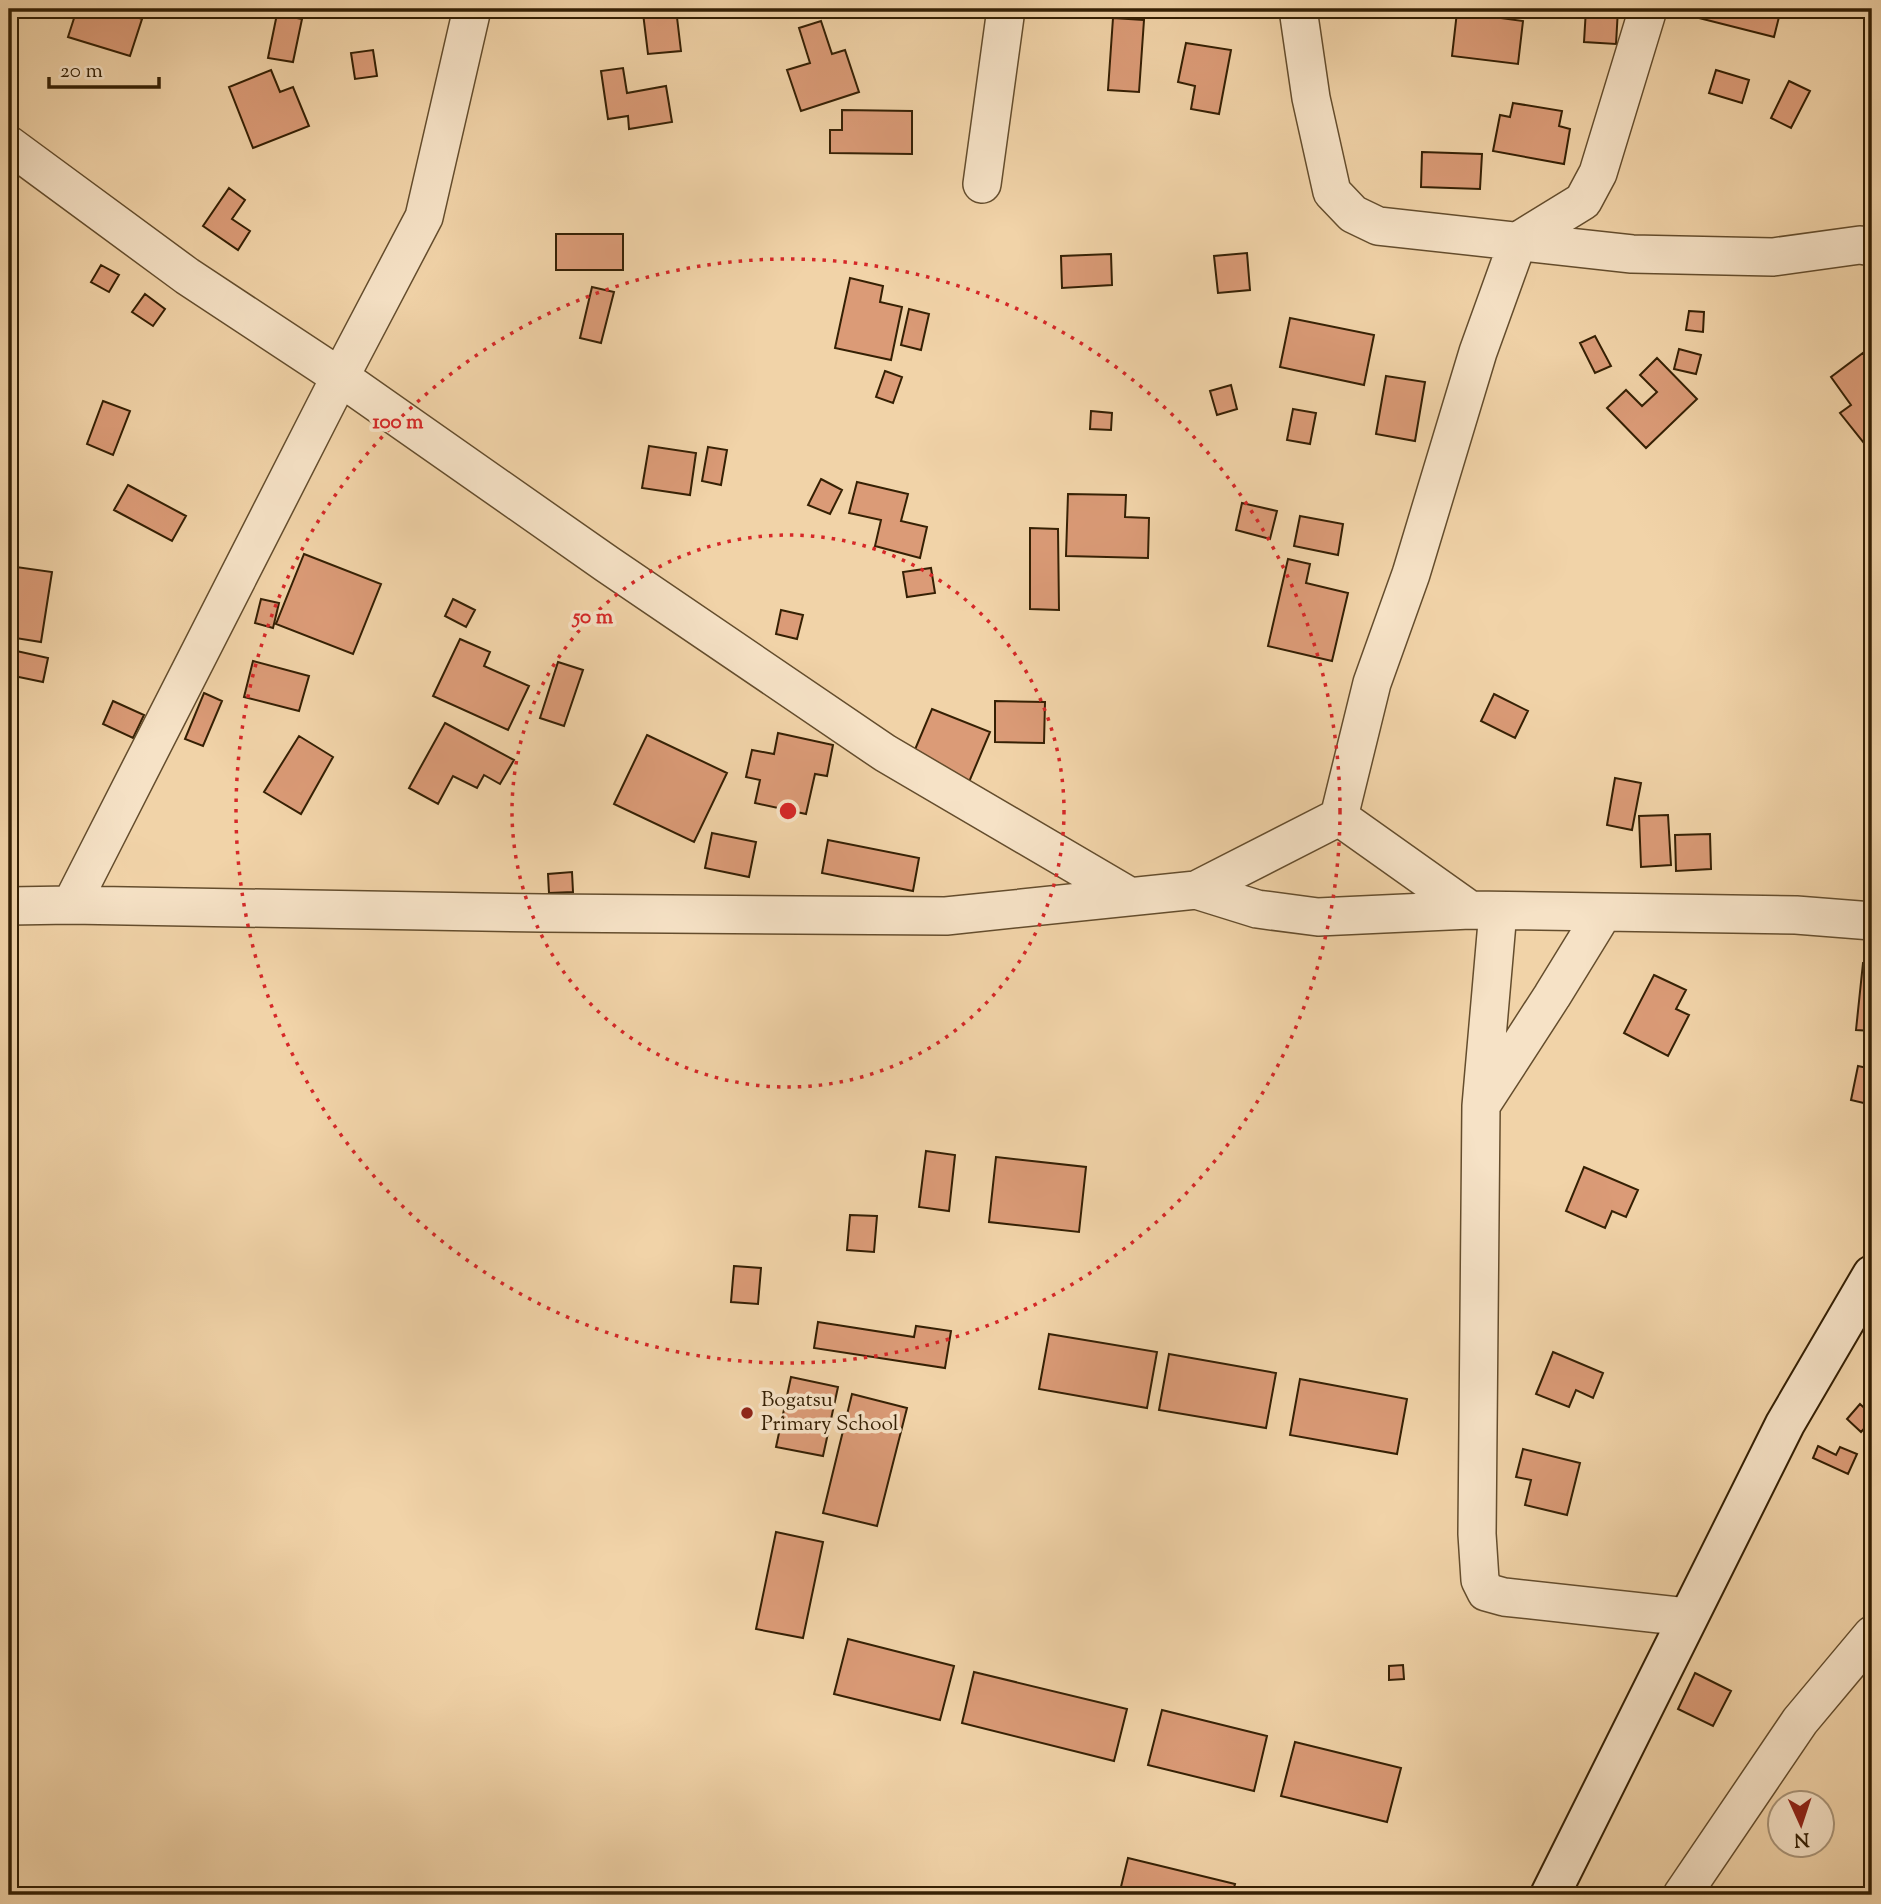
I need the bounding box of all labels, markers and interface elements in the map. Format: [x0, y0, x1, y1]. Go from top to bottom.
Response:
scale bar [49, 46, 159, 90]
text: 20 m [60, 57, 103, 87]
text: 100 m [373, 408, 424, 438]
text: 50 m [571, 603, 614, 633]
centre of rings [776, 799, 800, 823]
place label: Bogatsu Primary School [761, 1386, 899, 1440]
marker: Bogatsu Primary School [739, 1405, 755, 1421]
north arrow [1766, 1788, 1836, 1858]
text: N [1793, 1825, 1810, 1852]

